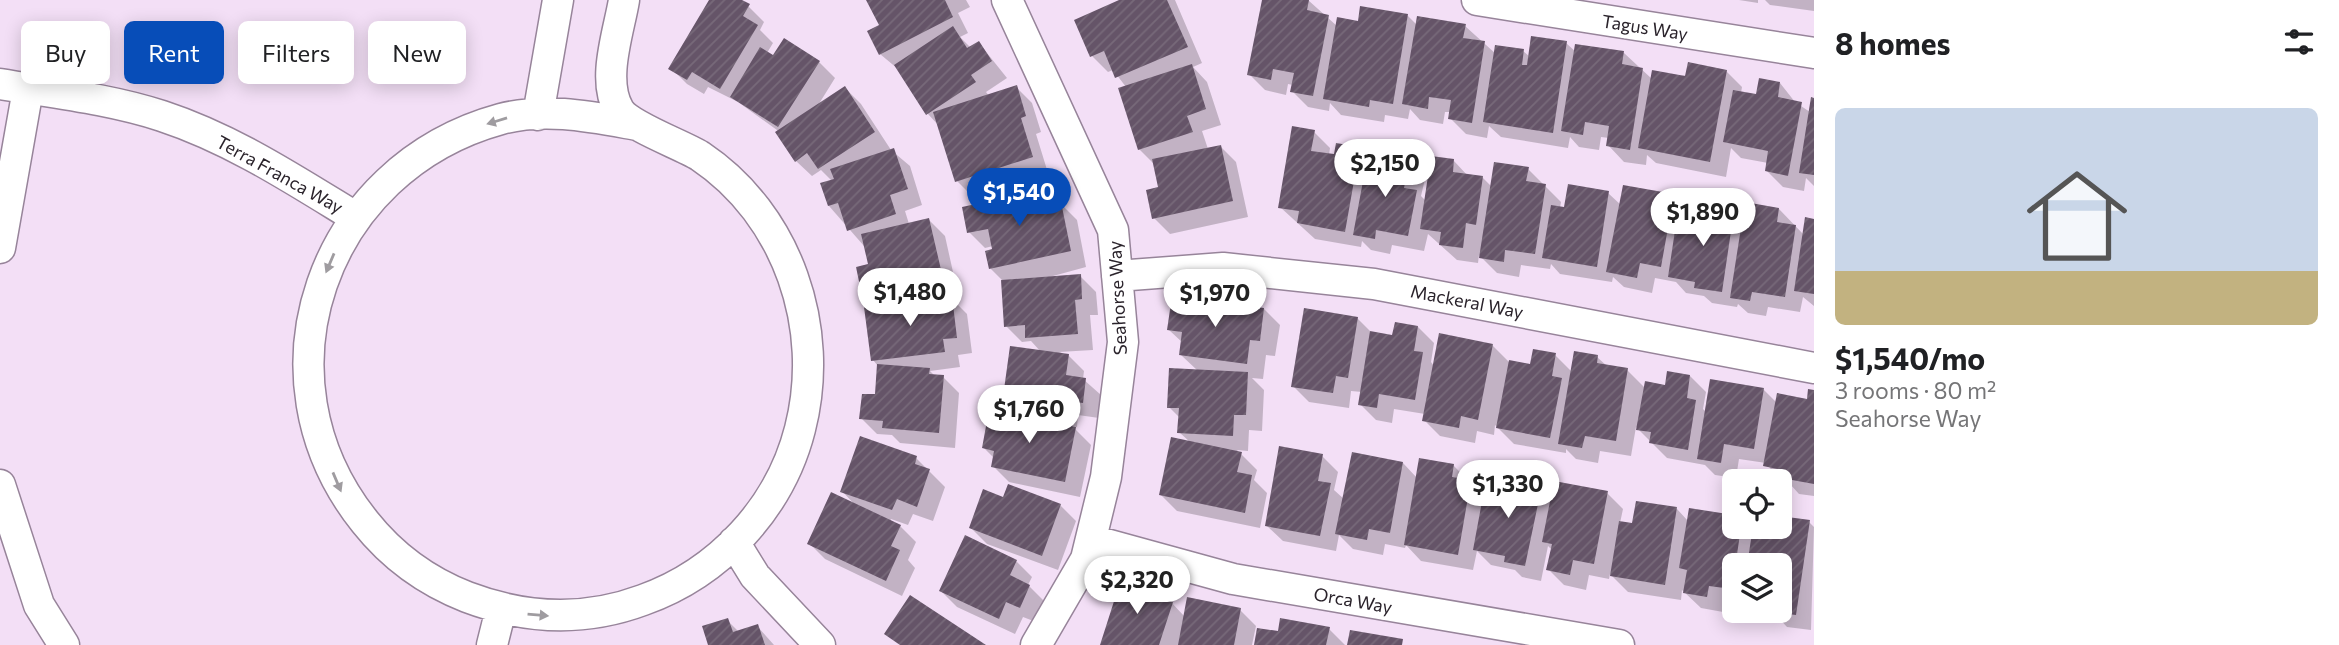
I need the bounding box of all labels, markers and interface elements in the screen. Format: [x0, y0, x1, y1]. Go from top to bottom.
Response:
street label: Tagus Way [1600, 9, 1690, 45]
chip: Buy [21, 21, 110, 84]
chip: Rent [124, 21, 224, 84]
chip: Filters [238, 21, 354, 84]
chip: New [368, 21, 466, 84]
icon: filters [2280, 23, 2318, 61]
text: 8 homes [1835, 24, 1951, 61]
one-way arrow [486, 117, 507, 127]
street label: Terra Franca Way [213, 130, 347, 218]
pin: $2,150 [1328, 140, 1442, 199]
text: $2,150 [1350, 148, 1420, 176]
icon: home [2014, 153, 2140, 279]
pin: $1,540 [962, 168, 1076, 228]
text: $1,540 [983, 177, 1055, 205]
pin: $1,890 [1646, 188, 1760, 248]
text: $1,890 [1667, 197, 1739, 225]
street label: Seahorse Way [1103, 240, 1131, 356]
one-way arrow [324, 253, 336, 273]
pin: $1,480 [853, 268, 967, 328]
pin: $1,970 [1158, 270, 1272, 329]
text: $1,480 [874, 277, 946, 305]
text: $1,970 [1180, 278, 1250, 306]
street label: Mackeral Way [1409, 279, 1525, 323]
text: $1,540/mo [1835, 339, 1985, 376]
text: 3 rooms · 80 m² [1835, 376, 1996, 404]
pin: $1,760 [972, 386, 1086, 445]
text: $1,760 [993, 394, 1065, 422]
text: Seahorse Way [1835, 404, 1981, 432]
pin: $1,330 [1451, 461, 1565, 520]
text: $1,330 [1472, 469, 1544, 497]
map controls [1722, 469, 1792, 623]
button: locate [1722, 469, 1792, 539]
one-way arrow [331, 472, 343, 492]
button: layers [1722, 553, 1792, 623]
pin: $2,320 [1080, 556, 1194, 616]
text: $2,320 [1100, 565, 1174, 593]
street label: Orca Way [1312, 582, 1394, 618]
one-way arrow [528, 610, 550, 621]

